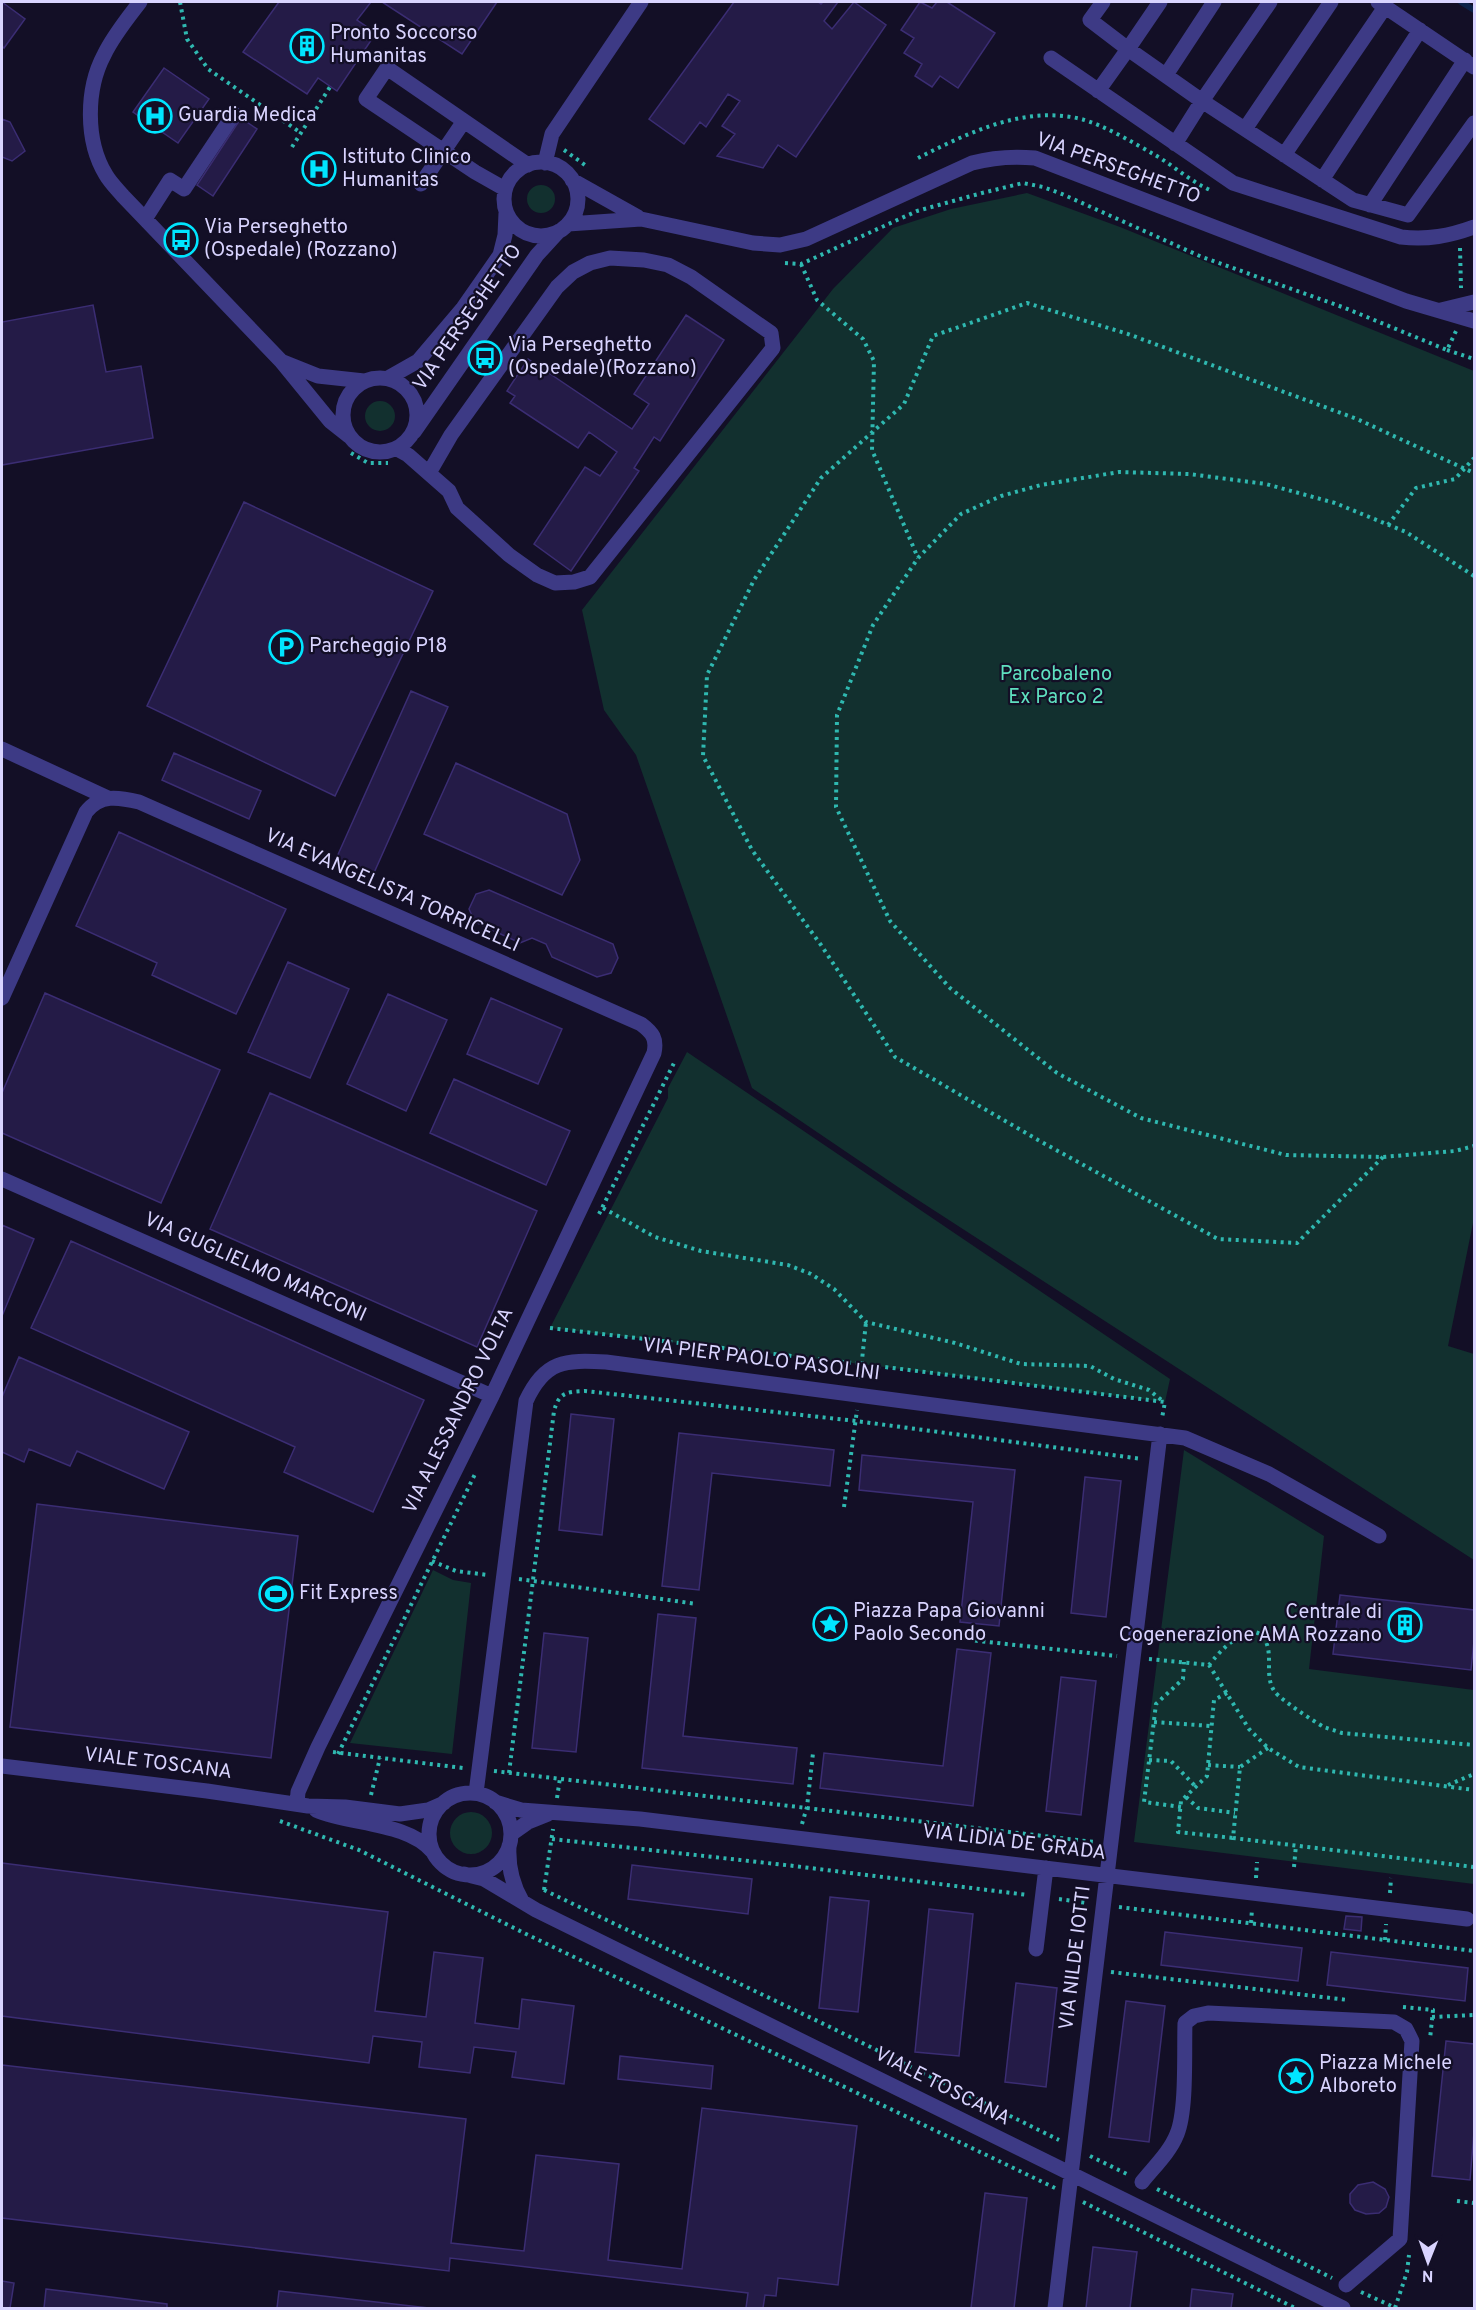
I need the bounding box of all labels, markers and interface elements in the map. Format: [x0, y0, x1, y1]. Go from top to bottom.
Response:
place label: Pronto Soccorso Humanitas [330, 21, 478, 70]
building icon: Pronto Soccorso Humanitas [289, 28, 325, 64]
hospital icon: Guardia Medica [137, 98, 173, 134]
place label: Guardia Medica [178, 103, 317, 129]
street label: VIA PERSEGHETTO [1032, 127, 1204, 211]
place label: Istituto Clinico Humanitas [342, 145, 471, 194]
hospital icon: Istituto Clinico Humanitas [301, 151, 337, 187]
place label: Via Perseghetto (Ospedale) (Rozzano) [204, 215, 398, 264]
bus stop icon: Via Perseghetto (Ospedale) (Rozzano) [163, 222, 199, 258]
street label: VIA PERSEGHETTO [408, 240, 528, 396]
place label: Via Perseghetto (Ospedale)(Rozzano) [508, 333, 697, 382]
bus stop icon: Via Perseghetto (Ospedale)(Rozzano) [467, 340, 503, 376]
parking icon: Parcheggio P18 [268, 629, 304, 665]
place label: Parcheggio P18 [309, 634, 448, 660]
park label: Parcobaleno Ex Parco 2 [1000, 662, 1112, 711]
street label: VIA EVANGELISTA TORRICELLI [261, 823, 523, 959]
street label: VIA GUGLIELMO MARCONI [140, 1207, 370, 1329]
street label: VIA ALESSANDRO VOLTA [398, 1303, 520, 1519]
street label: VIA PIER PAOLO PASOLINI [641, 1333, 881, 1387]
sports icon: Fit Express [258, 1576, 294, 1612]
place label: Fit Express [299, 1581, 398, 1607]
place label: Piazza Papa Giovanni Paolo Secondo [853, 1599, 1045, 1648]
place label: Centrale di Cogenerazione AMA Rozzano [1119, 1600, 1382, 1649]
place icon: Piazza Papa Giovanni Paolo Secondo [812, 1606, 848, 1642]
building icon: Centrale di Cogenerazione AMA Rozzano [1387, 1607, 1423, 1643]
street label: VIALE TOSCANA [83, 1742, 233, 1786]
street label: VIA LIDIA DE GRADA [921, 1819, 1107, 1867]
street label: VIA NILDE IOTTI [1054, 1884, 1098, 2032]
street label: VIALE TOSCANA [870, 2042, 1014, 2132]
place label: Piazza Michele Alboreto [1319, 2051, 1452, 2100]
place icon: Piazza Michele Alboreto [1278, 2058, 1314, 2094]
north arrow [1398, 2232, 1458, 2292]
text: N [1422, 2265, 1434, 2285]

